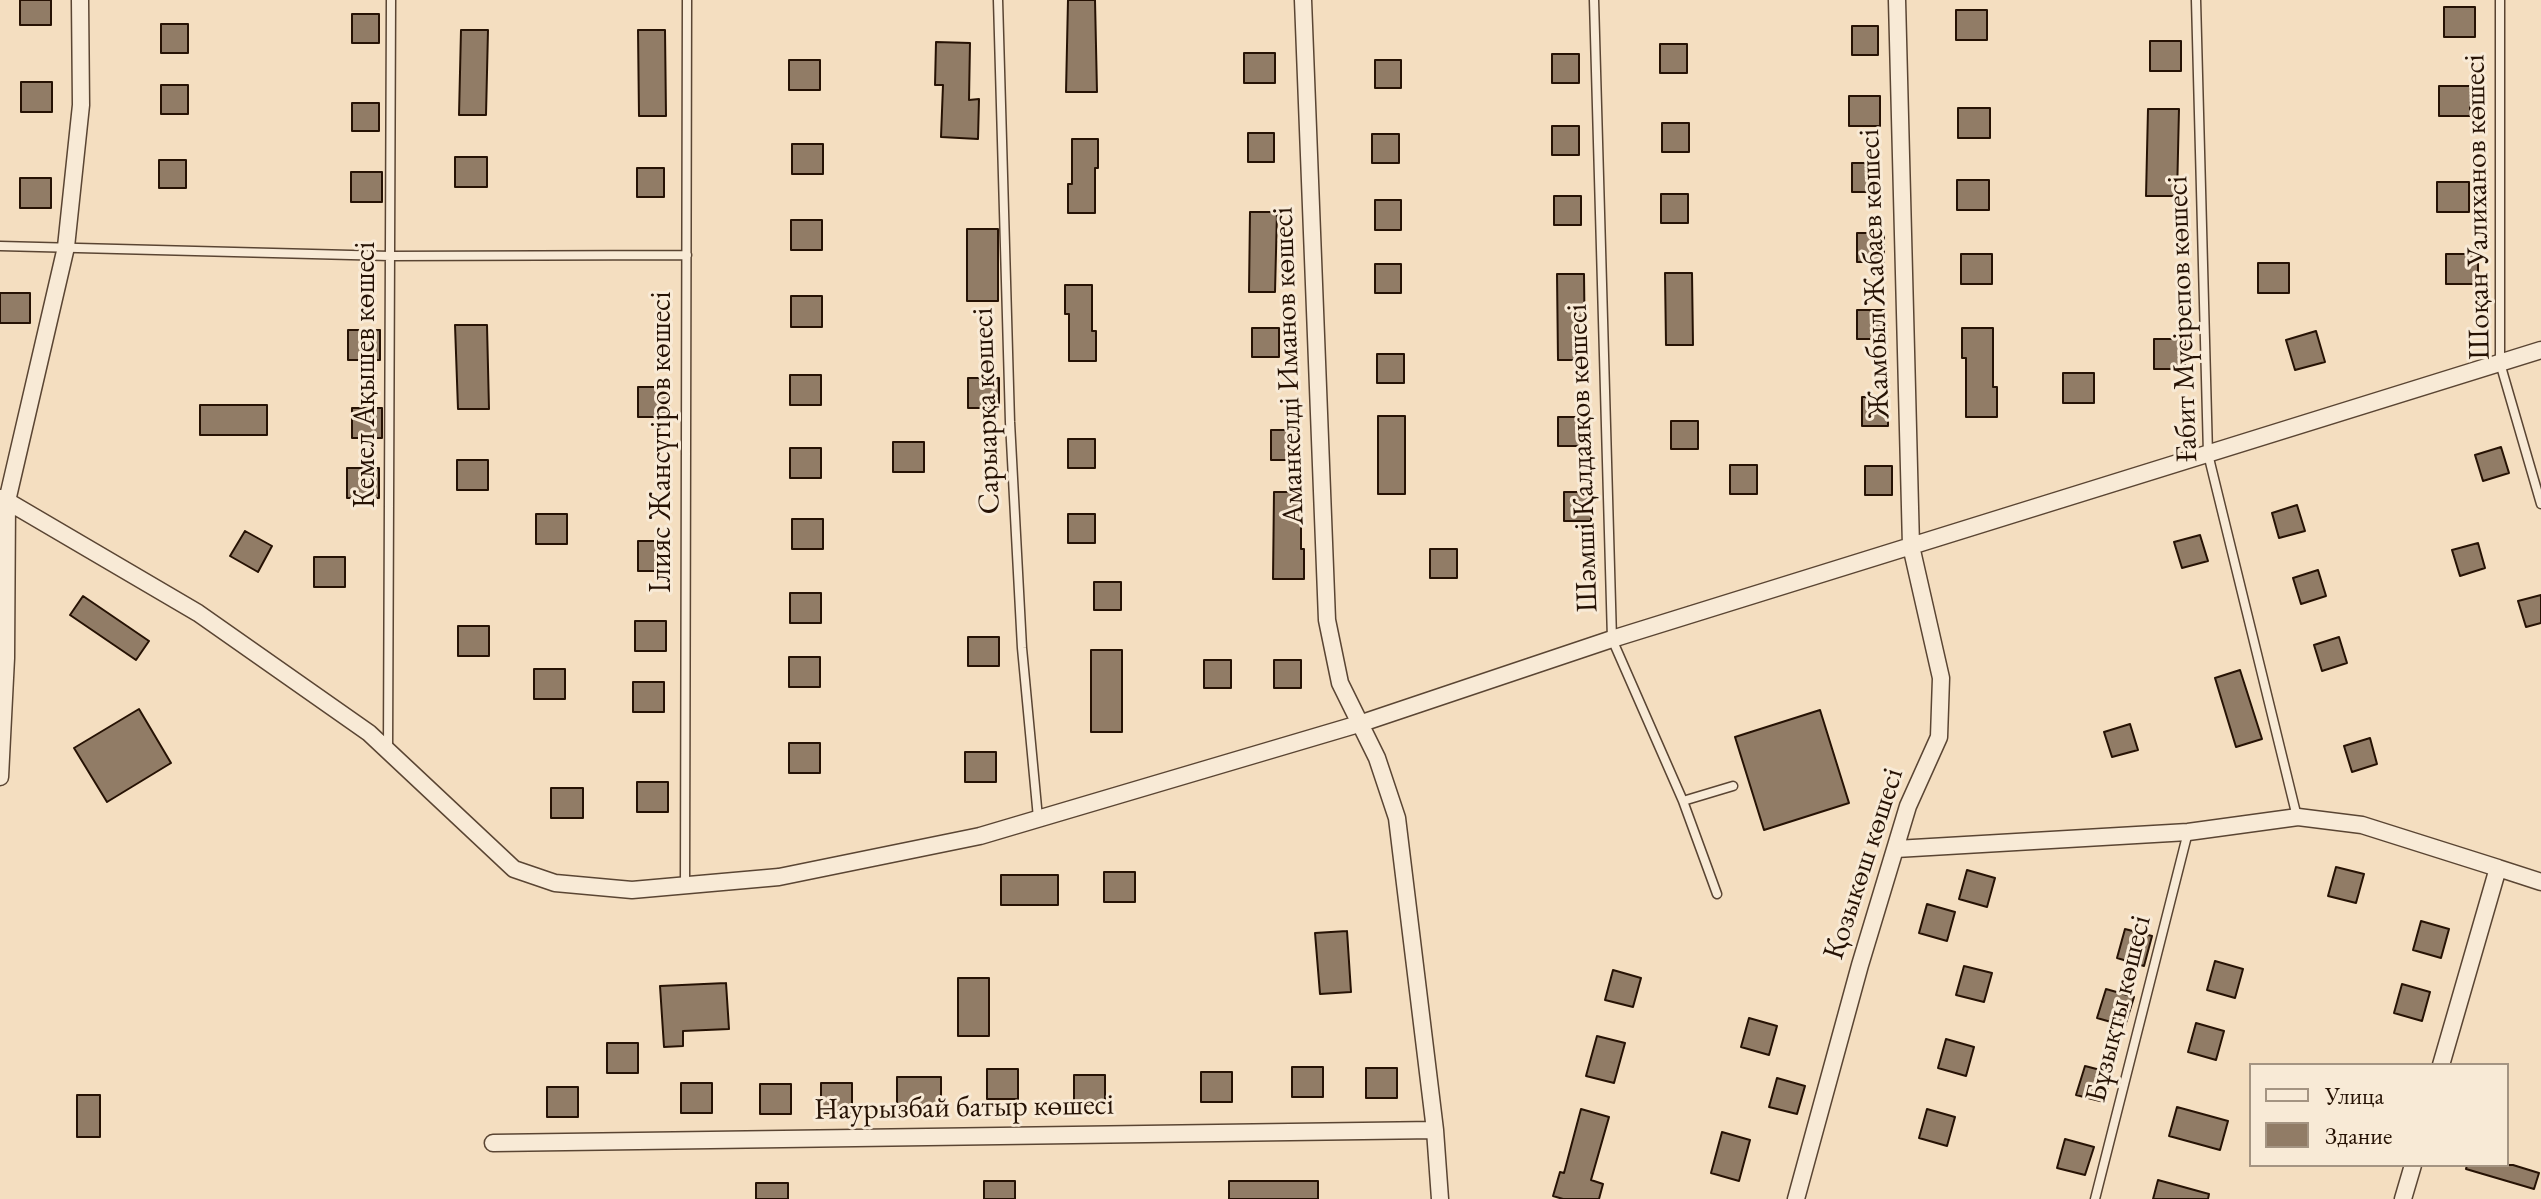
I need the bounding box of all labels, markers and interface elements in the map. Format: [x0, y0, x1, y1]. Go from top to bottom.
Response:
street label: Шоқан Уалиханов көшесі [2457, 54, 2499, 360]
street label: Жамбыл Жабаев көшесі [1852, 128, 1898, 420]
street label: Ғабит Мүсірепов көшесі [2160, 175, 2206, 463]
street label: Аманкелді Иманов көшесі [1265, 206, 1313, 526]
street label: Кемел Ақышев көшесі [348, 242, 384, 508]
street label: Ілияс Жансүгіров көшесі [644, 291, 680, 593]
street label: Шәмші Қалдаяқов көшесі [1560, 303, 1606, 613]
street label: Сарыарқа көшесі [965, 307, 1009, 515]
street label: Қозыкөш көшесі [1816, 764, 1912, 964]
street label: Бұзықты көшесі [2078, 912, 2160, 1106]
legend [2249, 1063, 2509, 1167]
text: Улица [2325, 1080, 2384, 1111]
street label: Наурызбай батыр көшесі [814, 1087, 1114, 1129]
text: Здание [2325, 1120, 2392, 1151]

